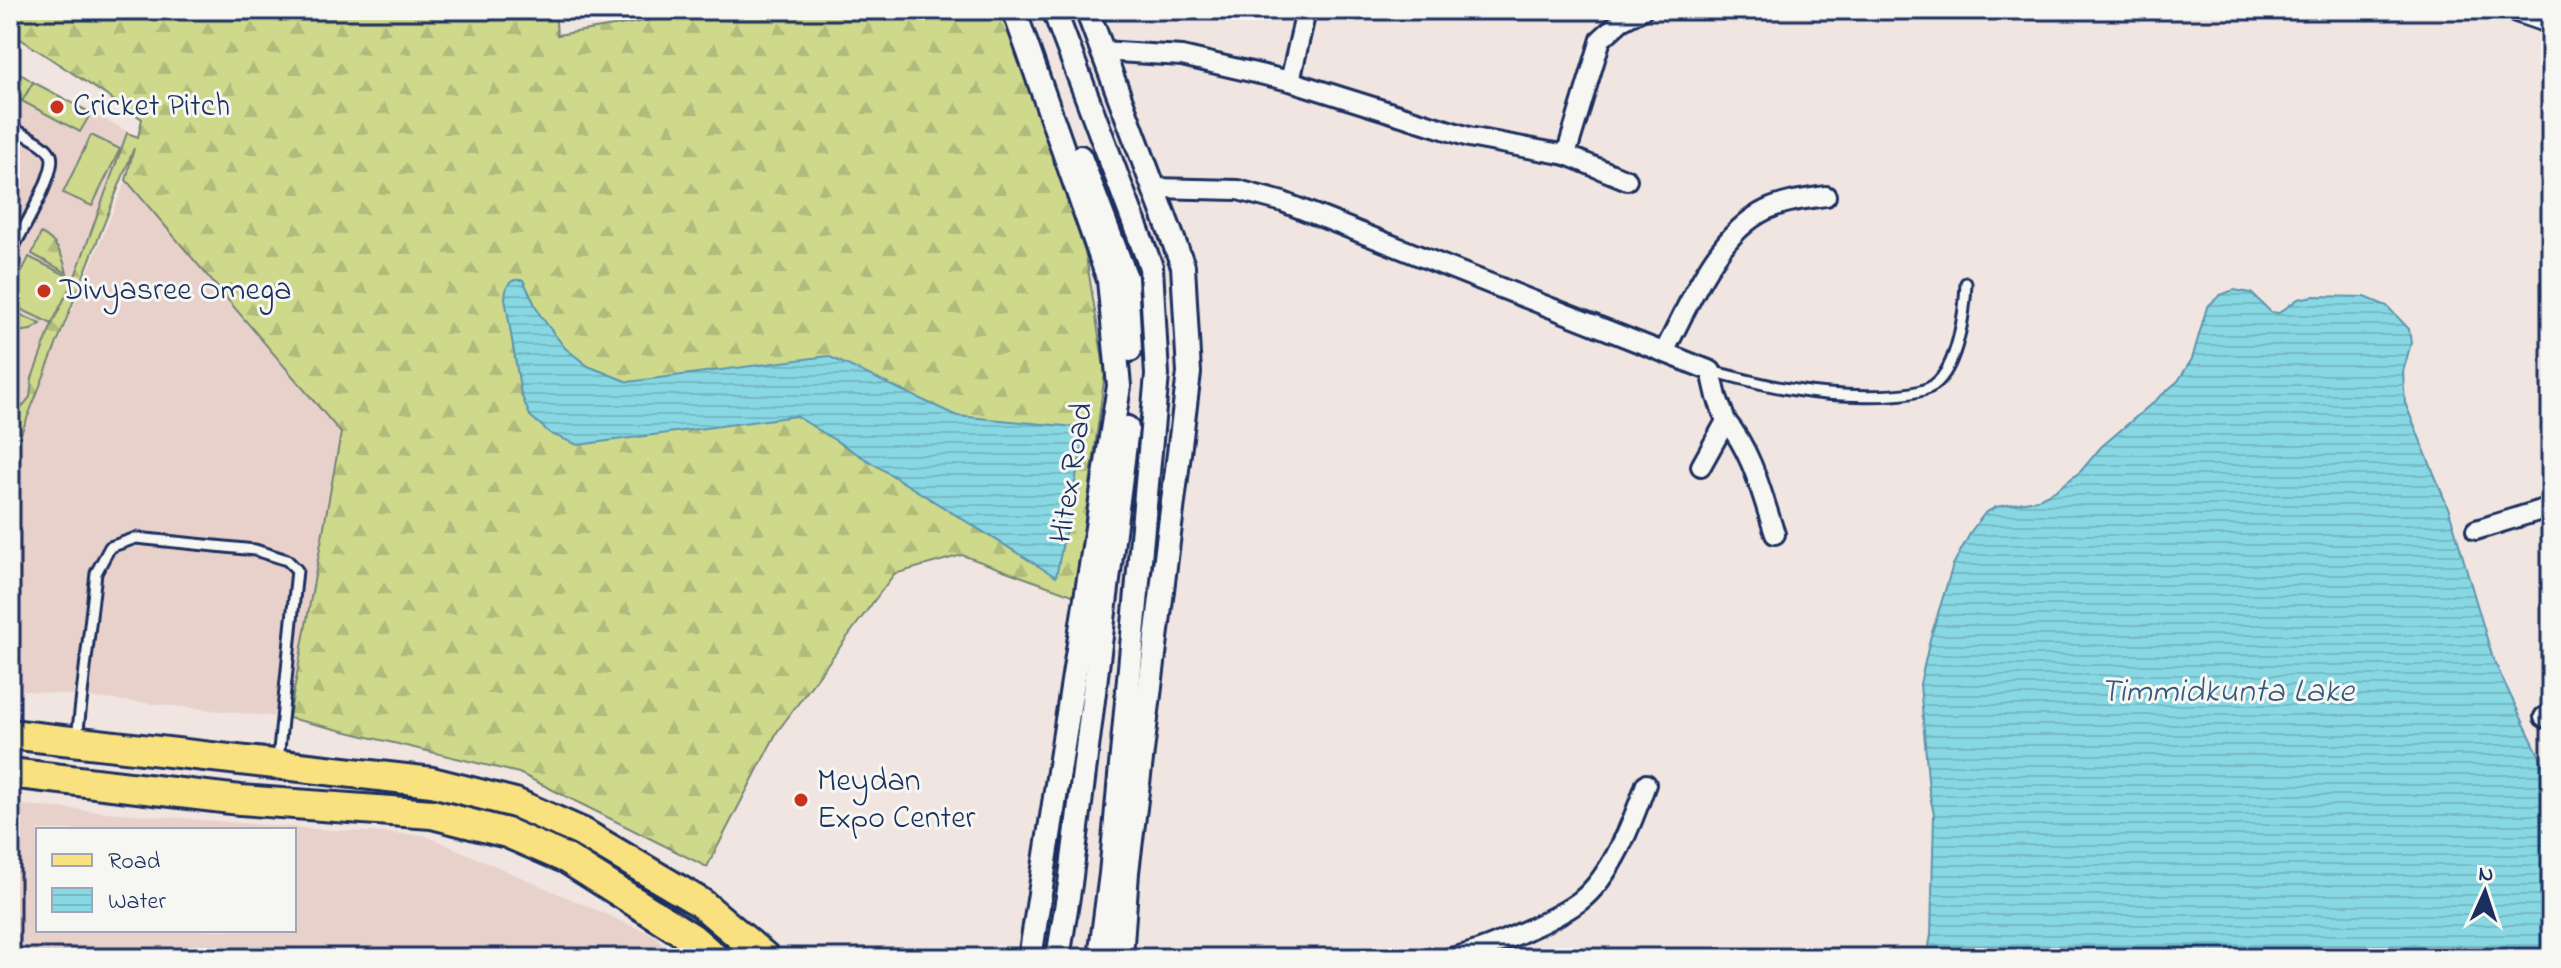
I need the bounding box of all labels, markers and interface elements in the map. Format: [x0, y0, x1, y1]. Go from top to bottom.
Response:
place label: Cricket Pitch [73, 84, 230, 131]
marker: Cricket Pitch [48, 98, 66, 116]
place label: Divyasree Omega [59, 268, 291, 315]
marker: Divyasree Omega [35, 282, 53, 300]
street label: Hitex Road [1039, 399, 1107, 547]
water label: Timmidkunta Lake [2100, 668, 2356, 718]
place label: Meydan Expo Center [817, 759, 976, 843]
marker: Meydan Expo Center [792, 791, 810, 809]
legend [36, 828, 296, 932]
text: Road [108, 845, 161, 880]
north arrow [2445, 852, 2525, 932]
text: N [2478, 859, 2494, 891]
text: Water [108, 885, 166, 920]

